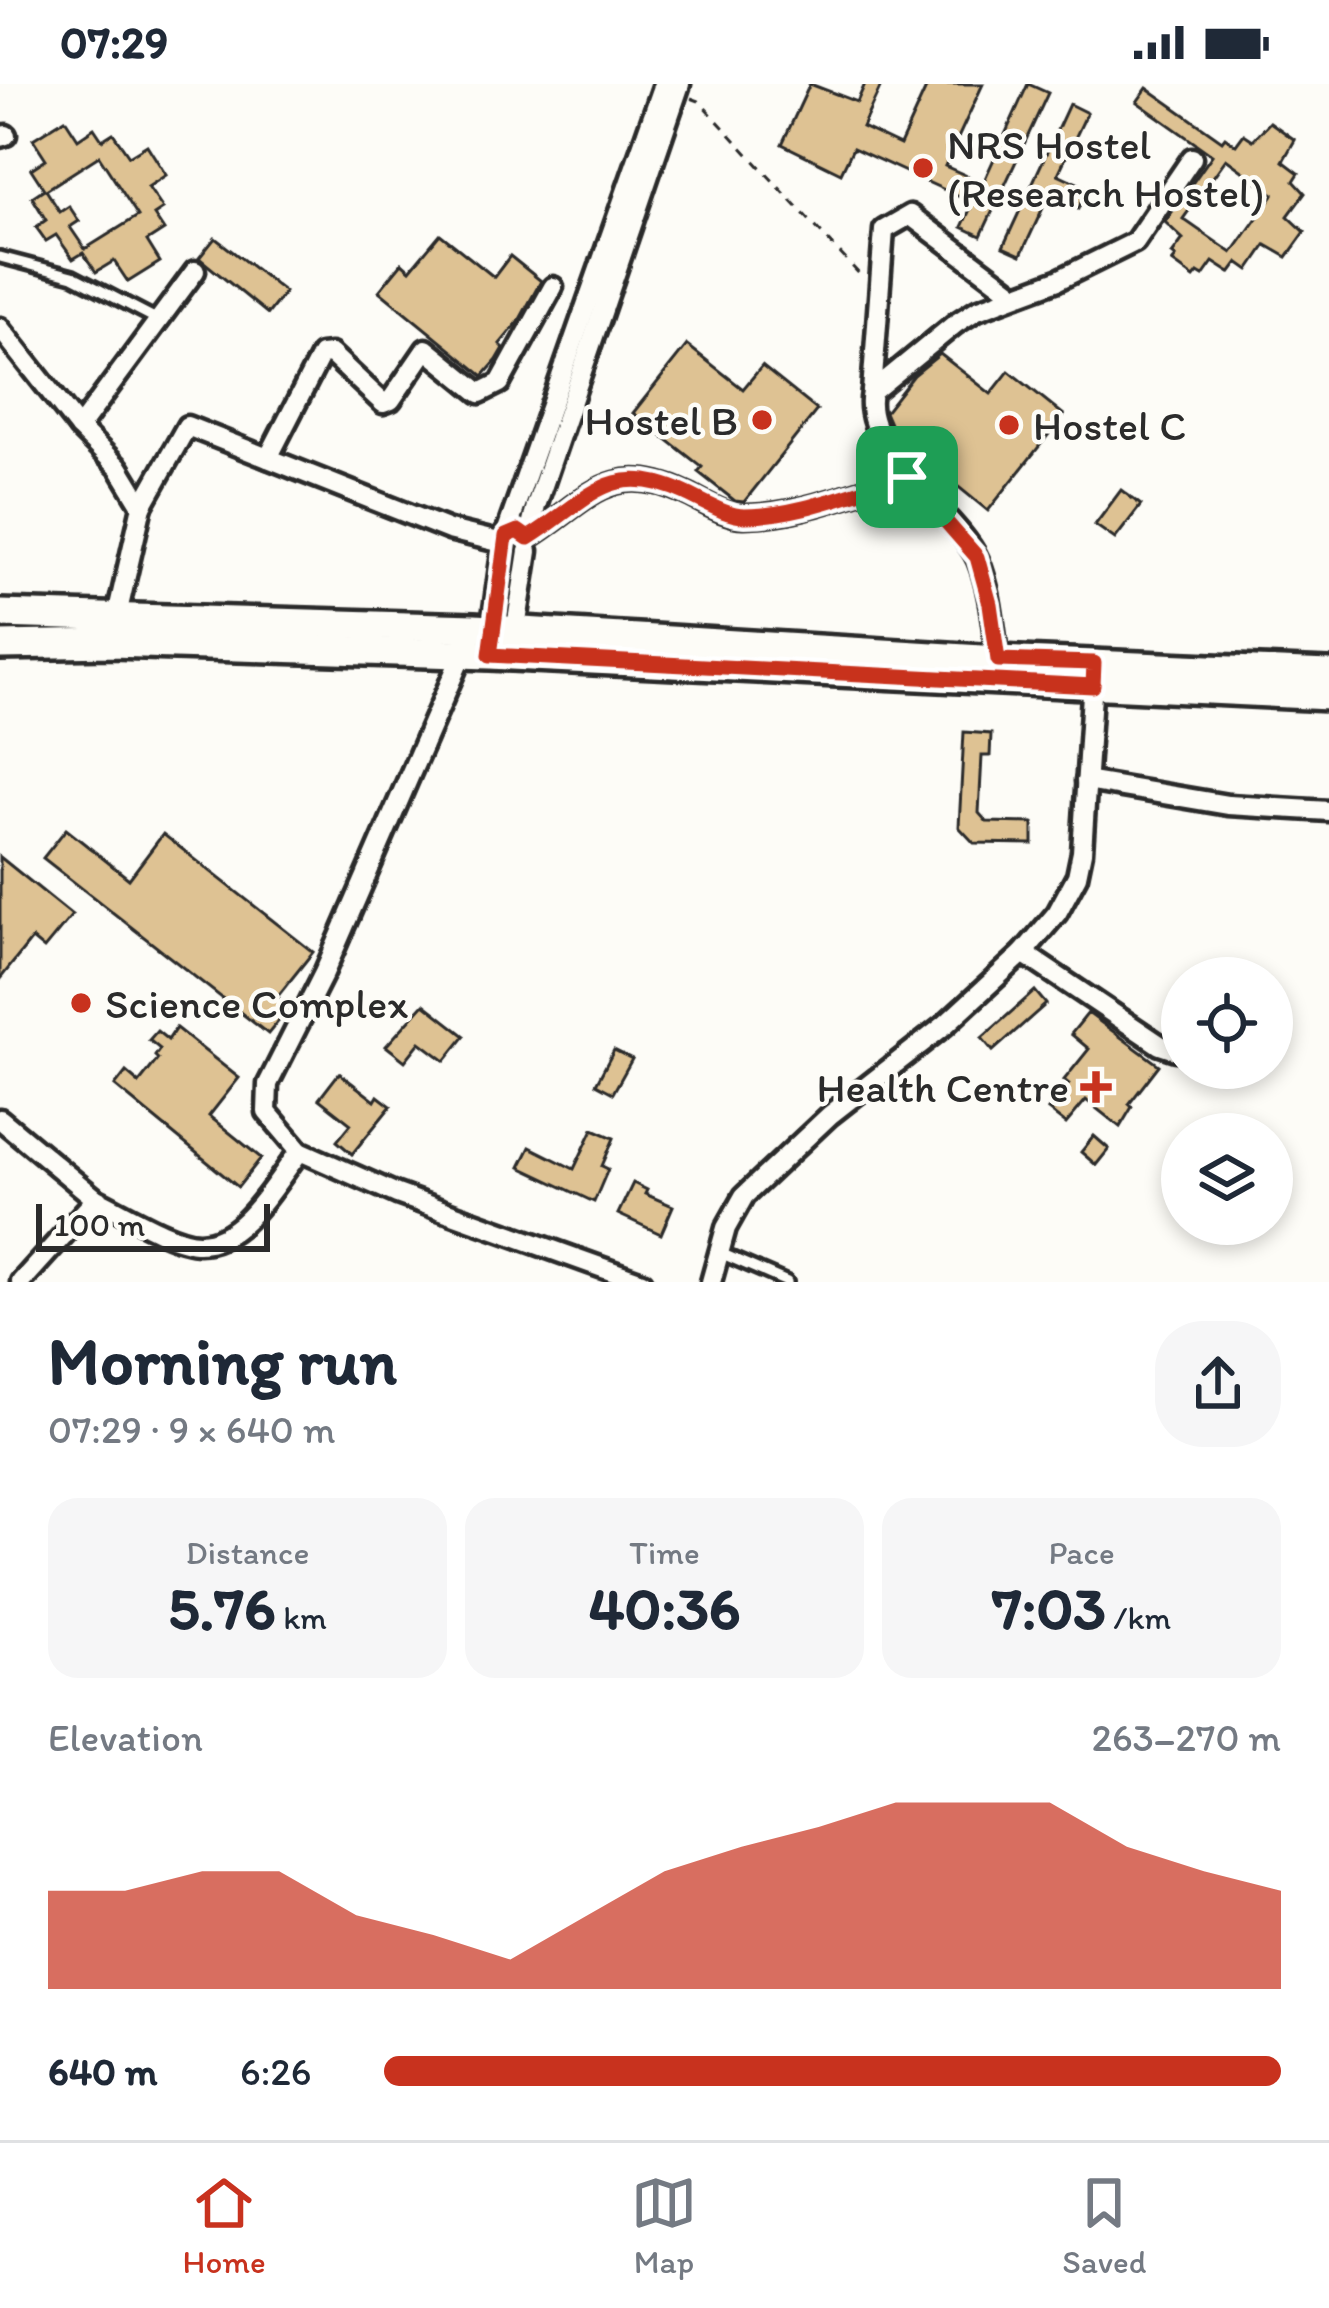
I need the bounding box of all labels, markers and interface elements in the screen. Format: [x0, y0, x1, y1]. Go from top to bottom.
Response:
text: 07:29 [60, 15, 168, 69]
place label: NRS Hostel (Research Hostel) [947, 119, 1264, 218]
marker: NRS Hostel (Research Hostel) [910, 155, 936, 181]
place label: Hostel B [585, 395, 738, 446]
place label: Hostel C [1033, 400, 1186, 451]
marker: Hostel B [749, 407, 775, 433]
marker: Hostel C [996, 412, 1022, 438]
pin [856, 426, 958, 528]
icon: arrive [874, 444, 940, 510]
map controls [1161, 957, 1293, 1245]
button: locate [1161, 957, 1293, 1089]
place label: Science Complex [105, 978, 408, 1029]
marker: Science Complex [68, 990, 94, 1016]
place label: Health Centre [816, 1062, 1069, 1113]
marker: Health Centre [1080, 1071, 1112, 1103]
button: layers [1161, 1113, 1293, 1245]
scale bar [36, 1198, 270, 1251]
text: 100 m [54, 1205, 145, 1244]
text: Morning run [48, 1321, 397, 1401]
button: share [1155, 1321, 1281, 1447]
text: 07:29 · 9 × 640 m [48, 1406, 335, 1453]
text: Distance [186, 1533, 309, 1572]
text: Time [629, 1533, 700, 1572]
text: Pace [1048, 1533, 1115, 1572]
text: 5.76 [168, 1572, 276, 1644]
text: 40:36 [588, 1572, 741, 1644]
text: 7:03 [992, 1572, 1106, 1644]
text: km [276, 1598, 327, 1637]
text: /km [1106, 1598, 1171, 1637]
text: Elevation [48, 1714, 203, 1761]
text: 263–270 m [1091, 1714, 1281, 1761]
text: 640 m [48, 2048, 158, 2095]
text: 6:26 [240, 2048, 311, 2095]
tab: Home [183, 2170, 266, 2281]
tab: Map [631, 2170, 697, 2281]
tab: Saved [1062, 2170, 1146, 2281]

